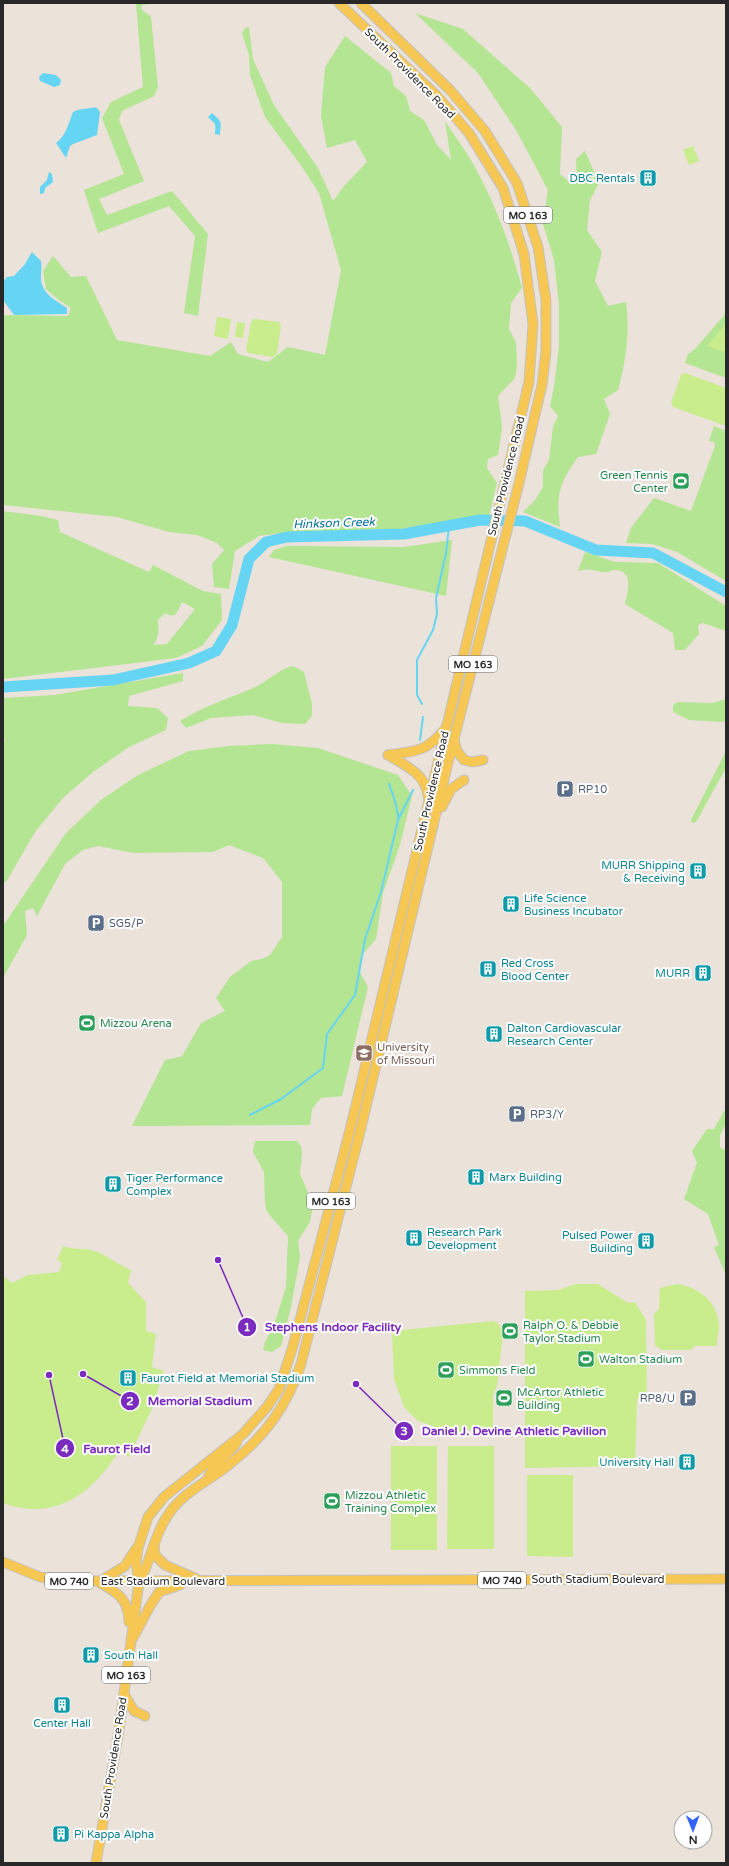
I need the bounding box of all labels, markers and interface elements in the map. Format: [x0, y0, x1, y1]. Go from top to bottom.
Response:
street label: South Providence Road [362, 25, 458, 121]
building icon: DBC Rentals [638, 168, 658, 188]
place label: DBC Rentals [570, 172, 635, 185]
road number: MO 163 [504, 207, 552, 223]
street label: South Providence Road [485, 415, 528, 537]
place label: Green Tennis Center [600, 469, 669, 495]
sports icon: Green Tennis Center [671, 471, 691, 491]
water label: Hinkson Creek [293, 515, 377, 531]
road number: MO 163 [449, 656, 497, 672]
street label: South Providence Road [411, 730, 452, 852]
parking icon: RP10 [555, 779, 575, 799]
place label: RP10 [578, 783, 607, 796]
place label: MURR Shipping & Receiving [601, 859, 685, 885]
building icon: MURR Shipping & Receiving [688, 861, 708, 881]
place label: Life Science Business Incubator [524, 892, 624, 918]
building icon: Life Science Business Incubator [501, 894, 521, 914]
parking icon: SG5/P [86, 913, 106, 933]
place label: SG5/P [109, 917, 143, 930]
place label: Red Cross Blood Center [501, 957, 570, 983]
building icon: Red Cross Blood Center [478, 959, 498, 979]
building icon: MURR [693, 963, 713, 983]
place label: MURR [655, 967, 690, 980]
sports icon: Mizzou Arena [77, 1013, 97, 1033]
place label: Mizzou Arena [100, 1017, 172, 1030]
place label: Dalton Cardiovascular Research Center [507, 1022, 622, 1048]
building icon: Dalton Cardiovascular Research Center [484, 1024, 504, 1044]
place label: University of Missouri [377, 1041, 435, 1067]
school or university icon: University of Missouri [354, 1043, 374, 1063]
parking icon: RP3/Y [507, 1104, 527, 1124]
place label: RP3/Y [530, 1108, 564, 1121]
building icon: Marx Building [466, 1167, 486, 1187]
place label: Marx Building [489, 1171, 562, 1184]
place label: Tiger Performance Complex [126, 1172, 223, 1198]
building icon: Tiger Performance Complex [103, 1174, 123, 1194]
road number: MO 163 [307, 1193, 355, 1209]
place label: Research Park Development [427, 1226, 502, 1252]
building icon: Research Park Development [404, 1228, 424, 1248]
place label: Pulsed Power Building [562, 1229, 634, 1255]
building icon: Pulsed Power Building [636, 1231, 656, 1251]
callout: Stephens Indoor Facility [237, 1315, 409, 1339]
place label: Ralph O. & Debbie Taylor Stadium [523, 1319, 619, 1345]
text: 1 [243, 1320, 251, 1334]
text: Stephens Indoor Facility [265, 1320, 402, 1335]
sports icon: Ralph O. & Debbie Taylor Stadium [500, 1321, 520, 1341]
sports icon: Walton Stadium [576, 1349, 596, 1369]
place label: Walton Stadium [599, 1353, 682, 1366]
sports icon: Simmons Field [436, 1360, 456, 1380]
place label: Simmons Field [459, 1364, 535, 1377]
building icon: Faurot Field at Memorial Stadium [118, 1368, 138, 1388]
place label: Faurot Field at Memorial Stadium [141, 1372, 314, 1385]
place label: McArtor Athletic Building [517, 1386, 604, 1412]
sports icon: McArtor Athletic Building [494, 1388, 514, 1408]
parking icon: RP8/U [678, 1388, 698, 1408]
callout: Memorial Stadium [120, 1389, 260, 1413]
place label: RP8/U [640, 1392, 675, 1405]
text: 2 [126, 1394, 134, 1408]
text: Memorial Stadium [148, 1394, 252, 1408]
callout: Daniel J. Devine Athletic Pavilion [394, 1419, 614, 1443]
text: 3 [400, 1424, 408, 1438]
text: Daniel J. Devine Athletic Pavilion [422, 1424, 606, 1438]
callout: Faurot Field [55, 1436, 158, 1460]
text: 4 [61, 1442, 69, 1456]
text: Faurot Field [83, 1442, 151, 1456]
building icon: University Hall [677, 1452, 697, 1472]
place label: University Hall [599, 1456, 674, 1469]
place label: Mizzou Athletic Training Complex [345, 1489, 436, 1515]
sports icon: Mizzou Athletic Training Complex [322, 1491, 342, 1511]
road number: MO 740 [478, 1572, 526, 1588]
road number: MO 740 [45, 1573, 93, 1589]
street label: South Stadium Boulevard [532, 1573, 665, 1586]
street label: East Stadium Boulevard [101, 1575, 225, 1588]
building icon: South Hall [81, 1645, 101, 1665]
place label: South Hall [104, 1649, 158, 1662]
road number: MO 163 [102, 1667, 150, 1683]
building icon: Center Hall [52, 1695, 72, 1715]
street label: South Providence Road [97, 1696, 130, 1820]
place label: Center Hall [33, 1717, 91, 1730]
north arrow [673, 1810, 713, 1850]
building icon: Pi Kappa Alpha [51, 1824, 71, 1844]
place label: Pi Kappa Alpha [74, 1828, 154, 1841]
text: N [689, 1833, 698, 1846]

